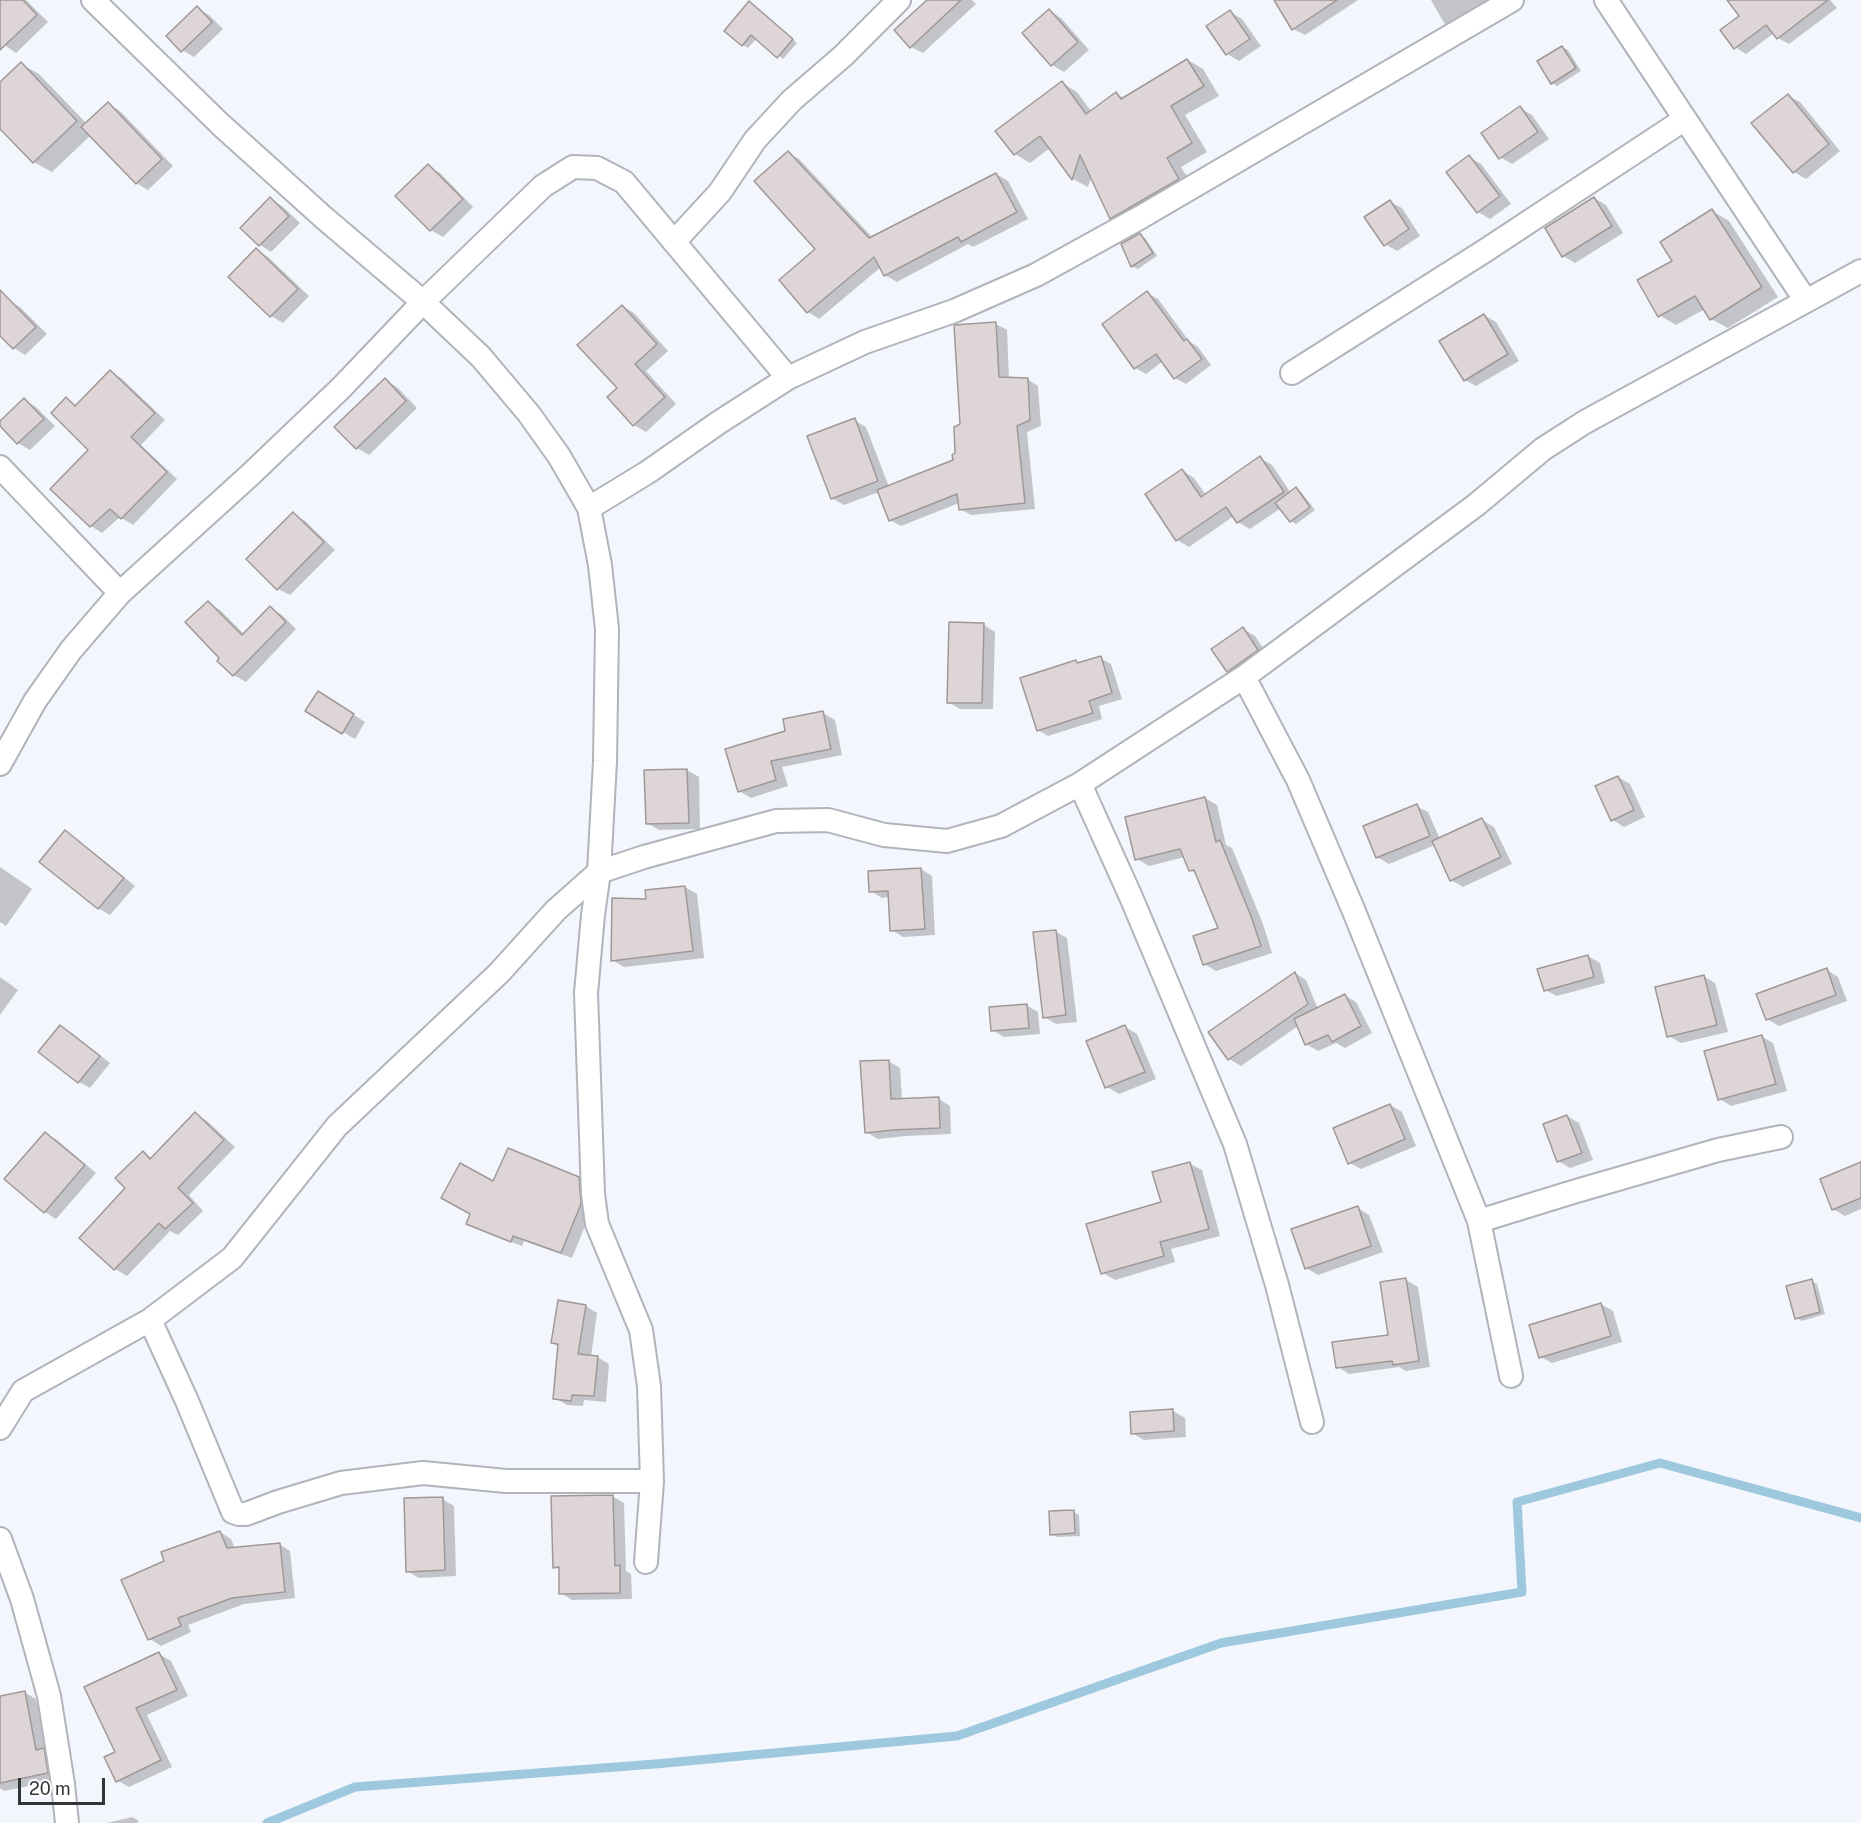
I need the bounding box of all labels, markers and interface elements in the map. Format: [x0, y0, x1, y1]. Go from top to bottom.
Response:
scale bar [21, 1766, 108, 1804]
text: 20 m [29, 1778, 71, 1799]

